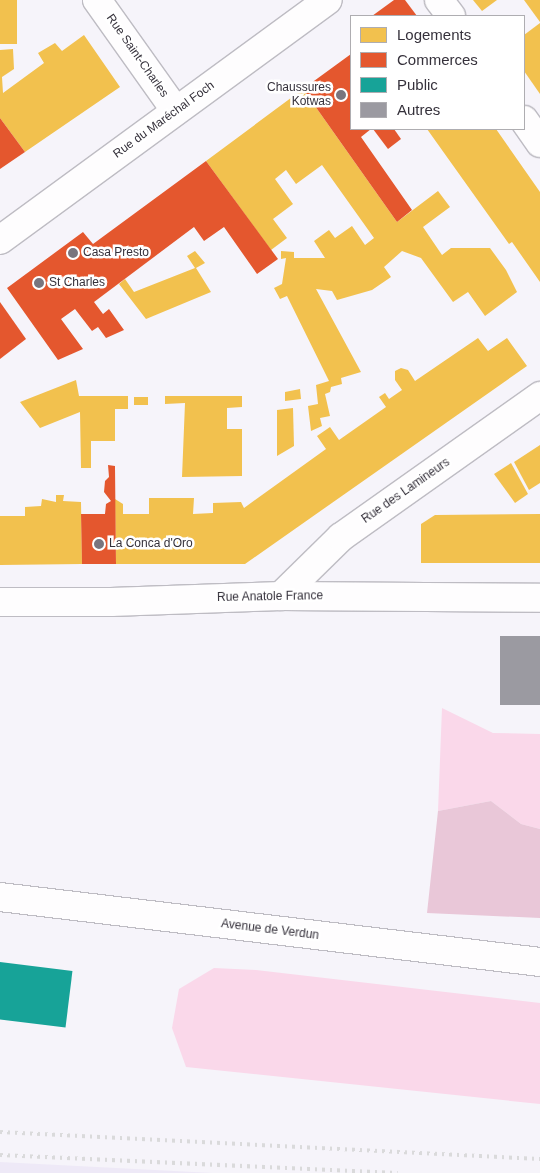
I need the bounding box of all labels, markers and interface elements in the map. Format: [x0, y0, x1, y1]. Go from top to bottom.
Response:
street label: Rue Saint-Charles [103, 12, 171, 100]
legend [350, 15, 525, 130]
text: Logements [397, 26, 471, 43]
text: Commerces [397, 51, 478, 68]
text: Public [397, 76, 438, 93]
street label: Rue du Maréchal Foch [111, 78, 217, 162]
place label: Chaussures Kotwas [267, 81, 331, 109]
marker: Chaussures Kotwas [335, 89, 347, 101]
text: Autres [397, 101, 440, 118]
place label: Casa Presto [83, 246, 149, 260]
marker: Casa Presto [67, 247, 79, 259]
place label: St Charles [49, 276, 105, 290]
marker: St Charles [33, 277, 45, 289]
street label: Rue des Lamineurs [359, 455, 453, 527]
place label: La Conca d'Oro [109, 537, 193, 551]
marker: La Conca d'Oro [93, 538, 105, 550]
street label: Rue Anatole France [217, 589, 323, 605]
street label: Avenue de Verdun [220, 917, 320, 943]

